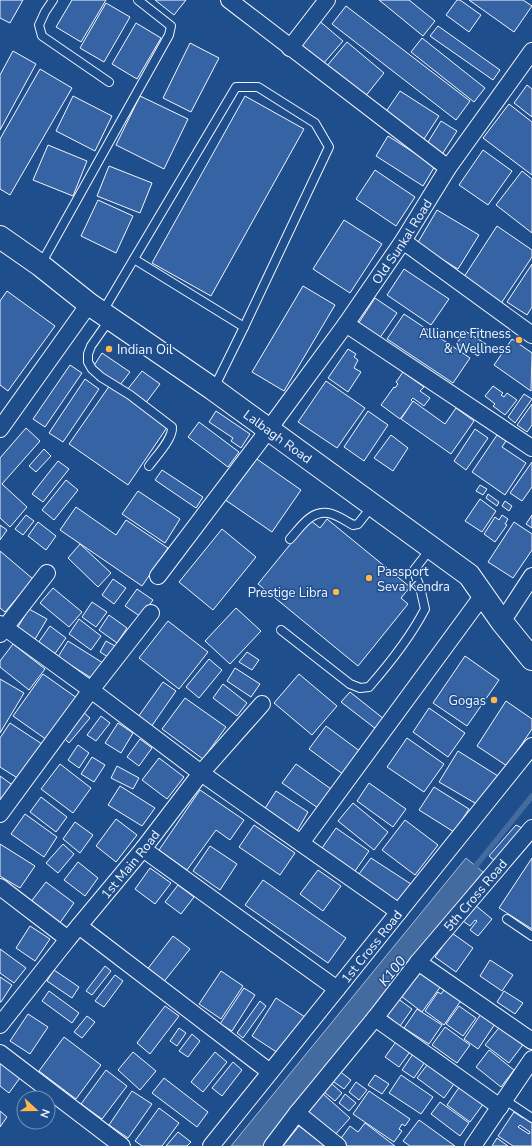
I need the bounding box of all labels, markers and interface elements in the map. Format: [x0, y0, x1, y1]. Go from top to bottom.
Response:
street label: Old Sunkal Road [368, 196, 437, 288]
place label: Alliance Fitness & Wellness [419, 325, 511, 358]
marker: Alliance Fitness & Wellness [514, 335, 524, 345]
place label: Indian Oil [117, 341, 173, 359]
marker: Indian Oil [104, 344, 114, 354]
street label: Lalbagh Road [239, 406, 315, 468]
place label: Passport Seva Kendra [377, 563, 450, 596]
marker: Passport Seva Kendra [364, 573, 374, 583]
place label: Prestige Libra [248, 584, 328, 602]
marker: Prestige Libra [331, 587, 341, 597]
place label: Gogas [449, 692, 486, 710]
marker: Gogas [489, 695, 499, 705]
street label: 1st Main Road [97, 826, 164, 903]
street label: 5th Cross Road [440, 856, 512, 936]
street label: 1st Cross Road [337, 907, 407, 987]
water label: K100 [374, 952, 410, 990]
north arrow [16, 1090, 56, 1130]
text: N [36, 1107, 53, 1120]

